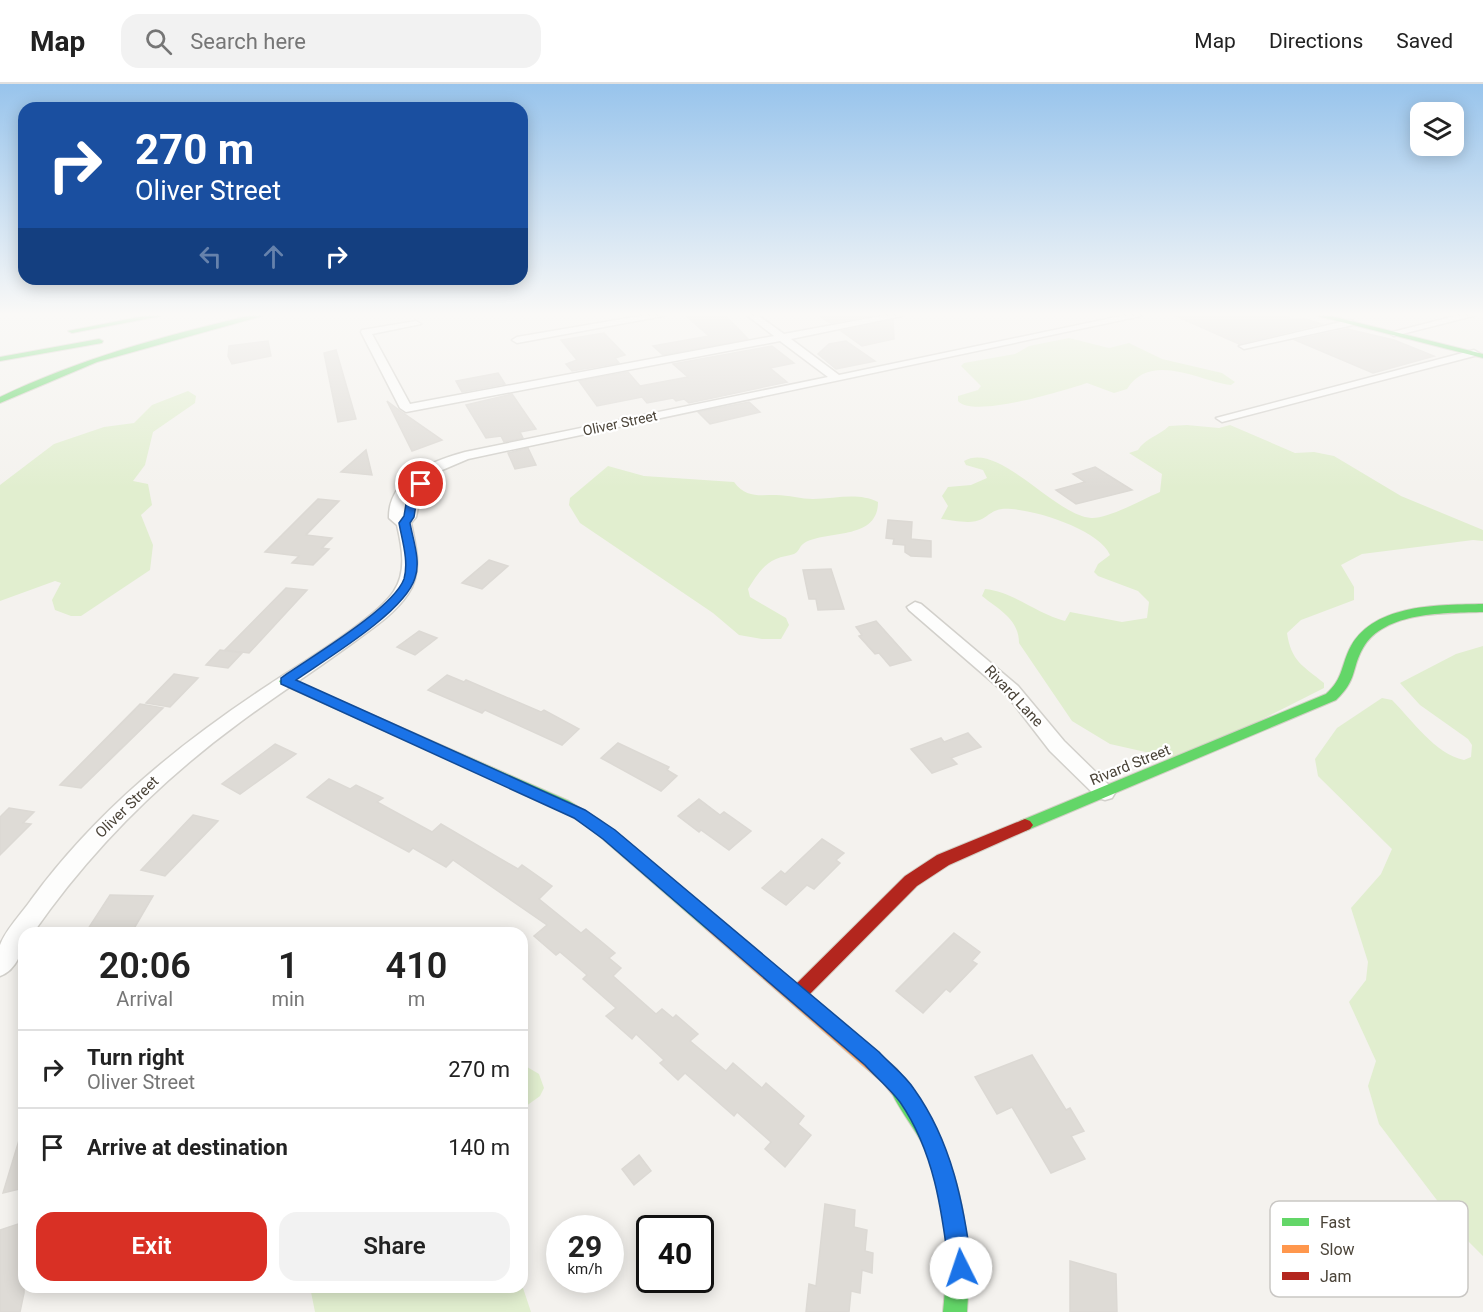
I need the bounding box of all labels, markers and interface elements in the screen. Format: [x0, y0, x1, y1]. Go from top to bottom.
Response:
search box [121, 14, 541, 68]
text: Map [30, 25, 85, 58]
icon: search [142, 25, 175, 58]
text: Search here [190, 29, 306, 54]
text: Map [1194, 29, 1236, 53]
text: Directions [1269, 29, 1363, 53]
text: Saved [1396, 29, 1453, 53]
map controls [1410, 102, 1464, 156]
button: layers [1410, 102, 1464, 156]
text: 270 m [135, 125, 254, 174]
icon: right [36, 126, 114, 204]
text: Oliver Street [135, 175, 281, 207]
icon: left [194, 240, 227, 273]
icon: ahead [257, 240, 290, 273]
icon: right [320, 240, 353, 273]
street label: Oliver Street [581, 407, 659, 439]
pin [395, 458, 446, 509]
icon: arrive [404, 467, 437, 500]
street label: Rivard Lane [981, 661, 1047, 731]
street label: Rivard Street [1087, 741, 1173, 789]
street label: Oliver Street [92, 772, 162, 842]
text: 20:06 [99, 945, 191, 987]
text: 1 [278, 945, 298, 987]
text: 410 [386, 945, 447, 987]
text: Arrival [116, 987, 173, 1011]
text: min [271, 987, 305, 1011]
text: m [408, 987, 425, 1011]
text: Turn right [87, 1045, 184, 1070]
icon: right [36, 1053, 69, 1086]
text: 270 m [448, 1057, 510, 1082]
text: Oliver Street [87, 1070, 195, 1094]
icon: arrive [36, 1131, 69, 1164]
text: Arrive at destination [87, 1135, 288, 1160]
text: 140 m [448, 1135, 510, 1160]
legend [1270, 1201, 1468, 1297]
button: Exit [36, 1212, 267, 1281]
button: Share [279, 1212, 510, 1281]
text: Fast [1320, 1213, 1351, 1232]
speed limit sign: 40 [636, 1215, 714, 1293]
text: 29 [568, 1229, 602, 1264]
position arrow [929, 1236, 993, 1300]
text: Slow [1320, 1240, 1355, 1259]
text: km/h [567, 1260, 603, 1278]
text: Jam [1320, 1267, 1352, 1286]

